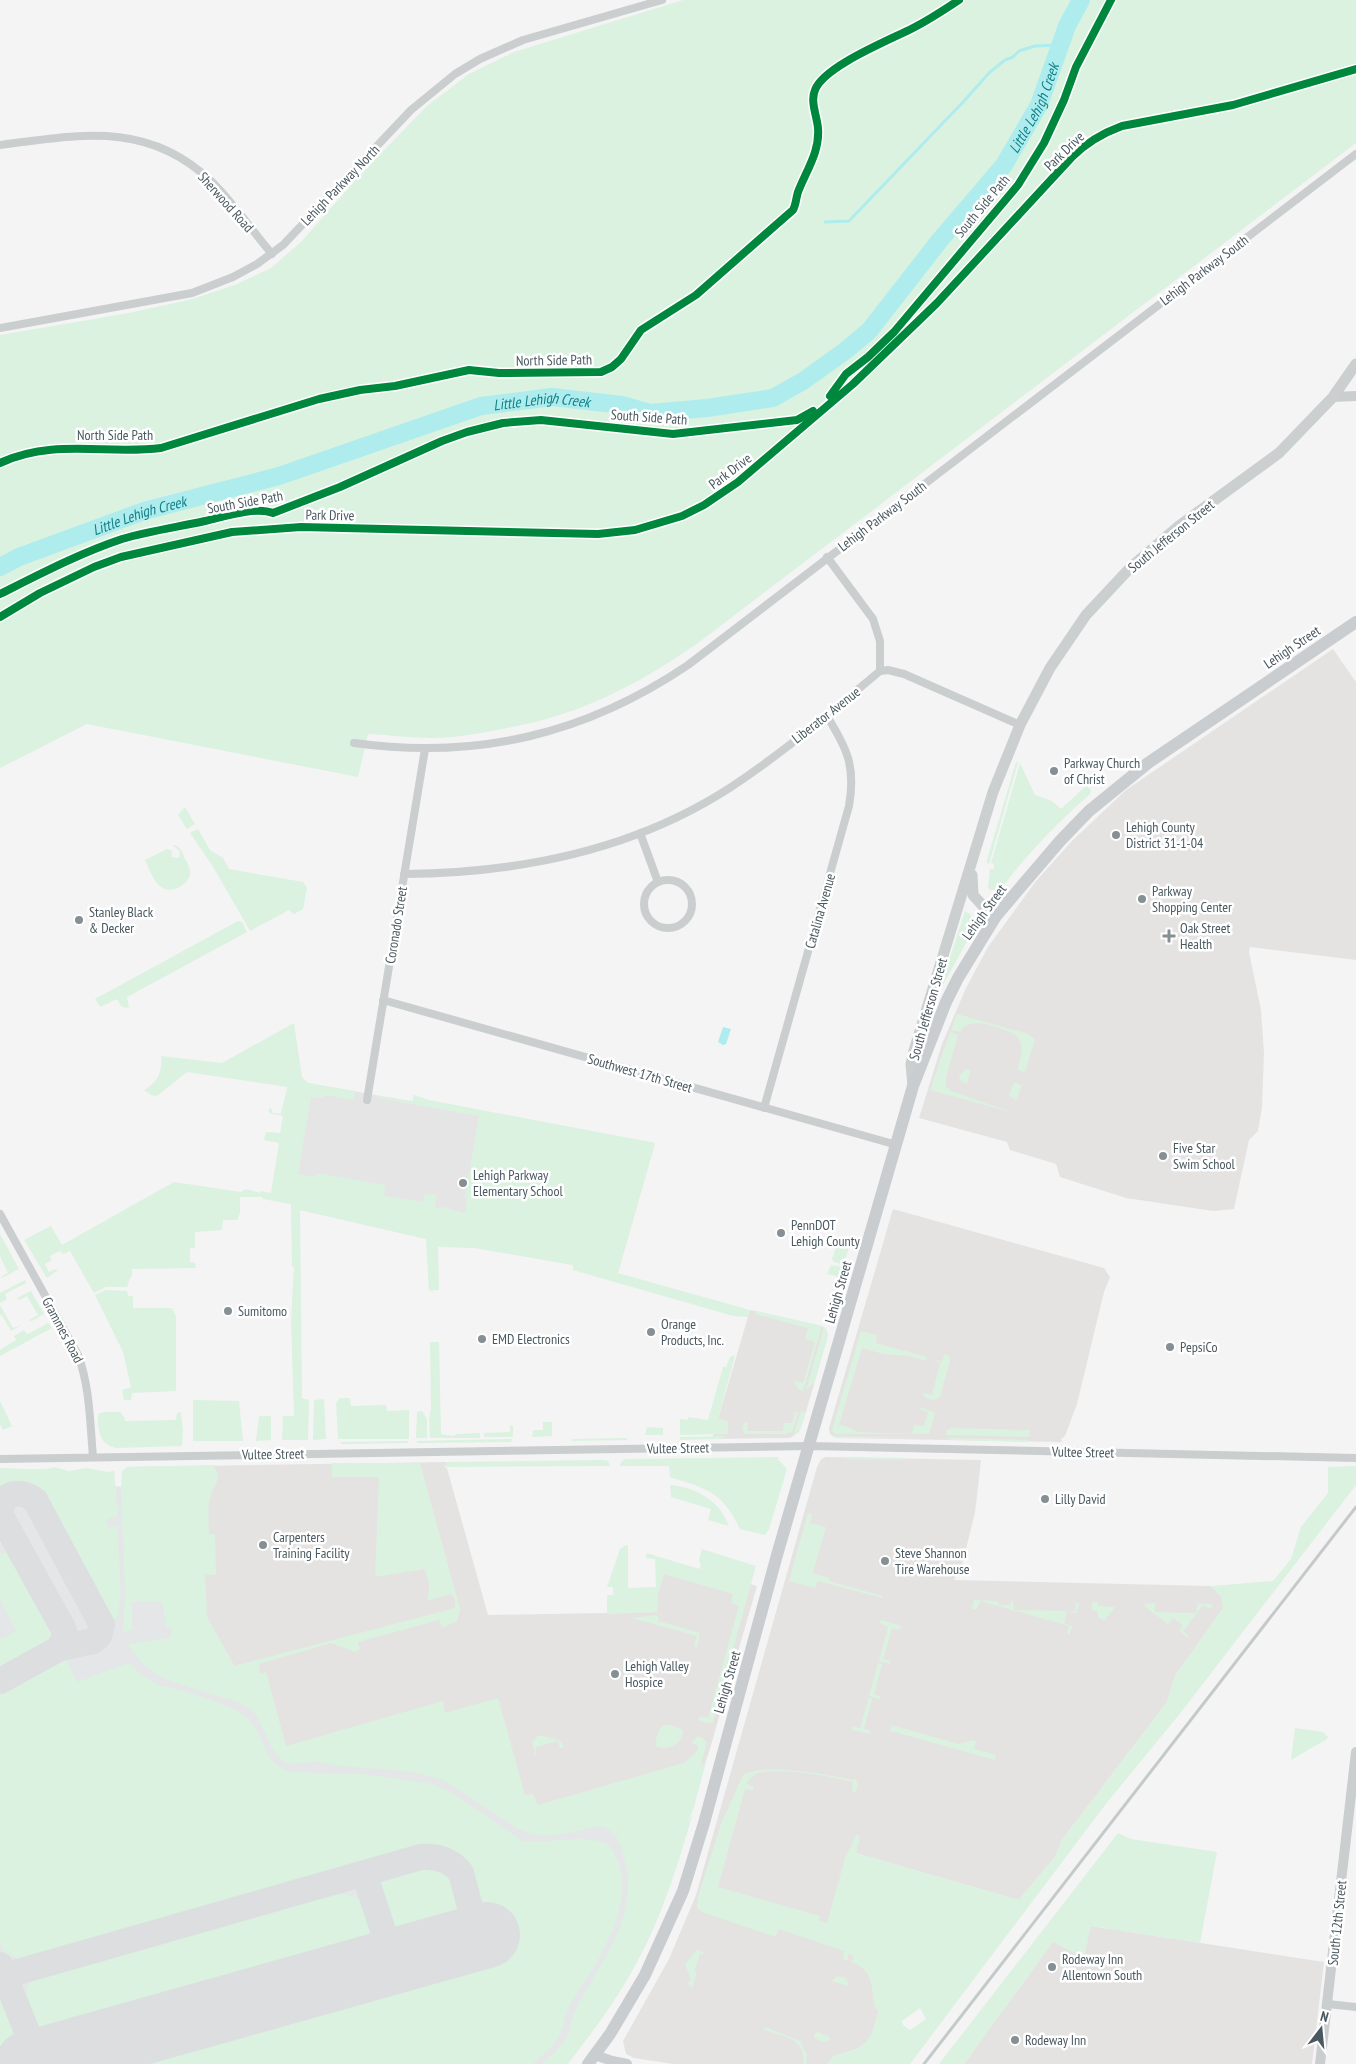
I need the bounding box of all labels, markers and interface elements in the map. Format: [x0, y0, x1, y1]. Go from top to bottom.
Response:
water label: Little Lehigh Creek [1004, 58, 1063, 156]
street label: Park Drive [1040, 127, 1088, 174]
street label: Lehigh Parkway North [297, 141, 383, 229]
street label: Sherwood Road [194, 168, 258, 236]
street label: South Side Path [951, 171, 1013, 241]
street label: Lehigh Parkway South [1156, 231, 1252, 309]
street label: North Side Path [516, 350, 592, 370]
water label: Little Lehigh Creek [492, 387, 593, 414]
street label: South Side Path [610, 405, 688, 429]
street label: North Side Path [77, 426, 153, 444]
street label: Park Drive [705, 449, 755, 493]
street label: Lehigh Parkway South [834, 477, 930, 555]
street label: South Side Path [206, 486, 284, 518]
water label: Little Lehigh Creek [90, 490, 190, 539]
street label: South Jefferson Street [1124, 496, 1218, 576]
street label: Park Drive [305, 506, 355, 524]
street label: Lehigh Street [1260, 621, 1324, 672]
street label: Liberator Avenue [788, 683, 864, 747]
place label: Parkway Church of Christ [1064, 754, 1140, 788]
marker: Parkway Church of Christ [1048, 765, 1060, 777]
place label: Lehigh County District 31-1-04 [1126, 818, 1204, 852]
marker: Lehigh County District 31-1-04 [1110, 829, 1122, 841]
street label: Catalina Avenue [801, 871, 839, 951]
street label: Lehigh Street [958, 881, 1010, 943]
place label: Parkway Shopping Center [1152, 882, 1232, 916]
street label: Coronado Street [381, 885, 411, 965]
marker: Parkway Shopping Center [1136, 893, 1148, 905]
place label: Stanley Black & Decker [89, 903, 154, 937]
marker: Stanley Black & Decker [73, 914, 85, 926]
place label: Oak Street Health [1180, 919, 1230, 953]
marker: Oak Street Health [1162, 929, 1176, 943]
street label: South Jefferson Street [905, 956, 951, 1062]
street label: Southwest 17th Street [586, 1049, 695, 1097]
place label: Five Star Swim School [1173, 1139, 1236, 1173]
marker: Five Star Swim School [1157, 1150, 1169, 1162]
place label: Lehigh Parkway Elementary School [473, 1166, 563, 1200]
marker: Lehigh Parkway Elementary School [457, 1177, 469, 1189]
place label: PennDOT Lehigh County [791, 1216, 860, 1250]
marker: PennDOT Lehigh County [775, 1227, 787, 1239]
street label: Lehigh Street [820, 1258, 856, 1325]
street label: Grammes Road [38, 1294, 88, 1366]
place label: Sumitomo [238, 1302, 287, 1320]
marker: Sumitomo [222, 1305, 234, 1317]
place label: Orange Products, Inc. [661, 1315, 724, 1349]
marker: Orange Products, Inc. [645, 1326, 657, 1338]
place label: EMD Electronics [492, 1330, 570, 1348]
marker: EMD Electronics [476, 1333, 488, 1345]
place label: PepsiCo [1180, 1338, 1218, 1356]
marker: PepsiCo [1164, 1341, 1176, 1353]
street label: Vultee Street [646, 1438, 709, 1458]
street label: Vultee Street [1051, 1442, 1114, 1462]
street label: Vultee Street [241, 1444, 304, 1464]
place label: Lilly David [1055, 1490, 1106, 1508]
marker: Lilly David [1039, 1493, 1051, 1505]
place label: Carpenters Training Facility [273, 1528, 350, 1562]
marker: Carpenters Training Facility [257, 1539, 269, 1551]
place label: Steve Shannon Tire Warehouse [895, 1544, 970, 1578]
marker: Steve Shannon Tire Warehouse [879, 1555, 891, 1567]
street label: Lehigh Street [709, 1648, 745, 1715]
place label: Lehigh Valley Hospice [625, 1657, 690, 1691]
marker: Lehigh Valley Hospice [609, 1668, 621, 1680]
street label: South 12th Street [1324, 1879, 1350, 1967]
place label: Rodeway Inn Allentown South [1062, 1950, 1142, 1984]
marker: Rodeway Inn Allentown South [1046, 1961, 1058, 1973]
north arrow [1296, 2004, 1346, 2054]
text: N [1318, 2007, 1331, 2026]
place label: Rodeway Inn [1025, 2031, 1086, 2049]
marker: Rodeway Inn [1009, 2034, 1021, 2046]

